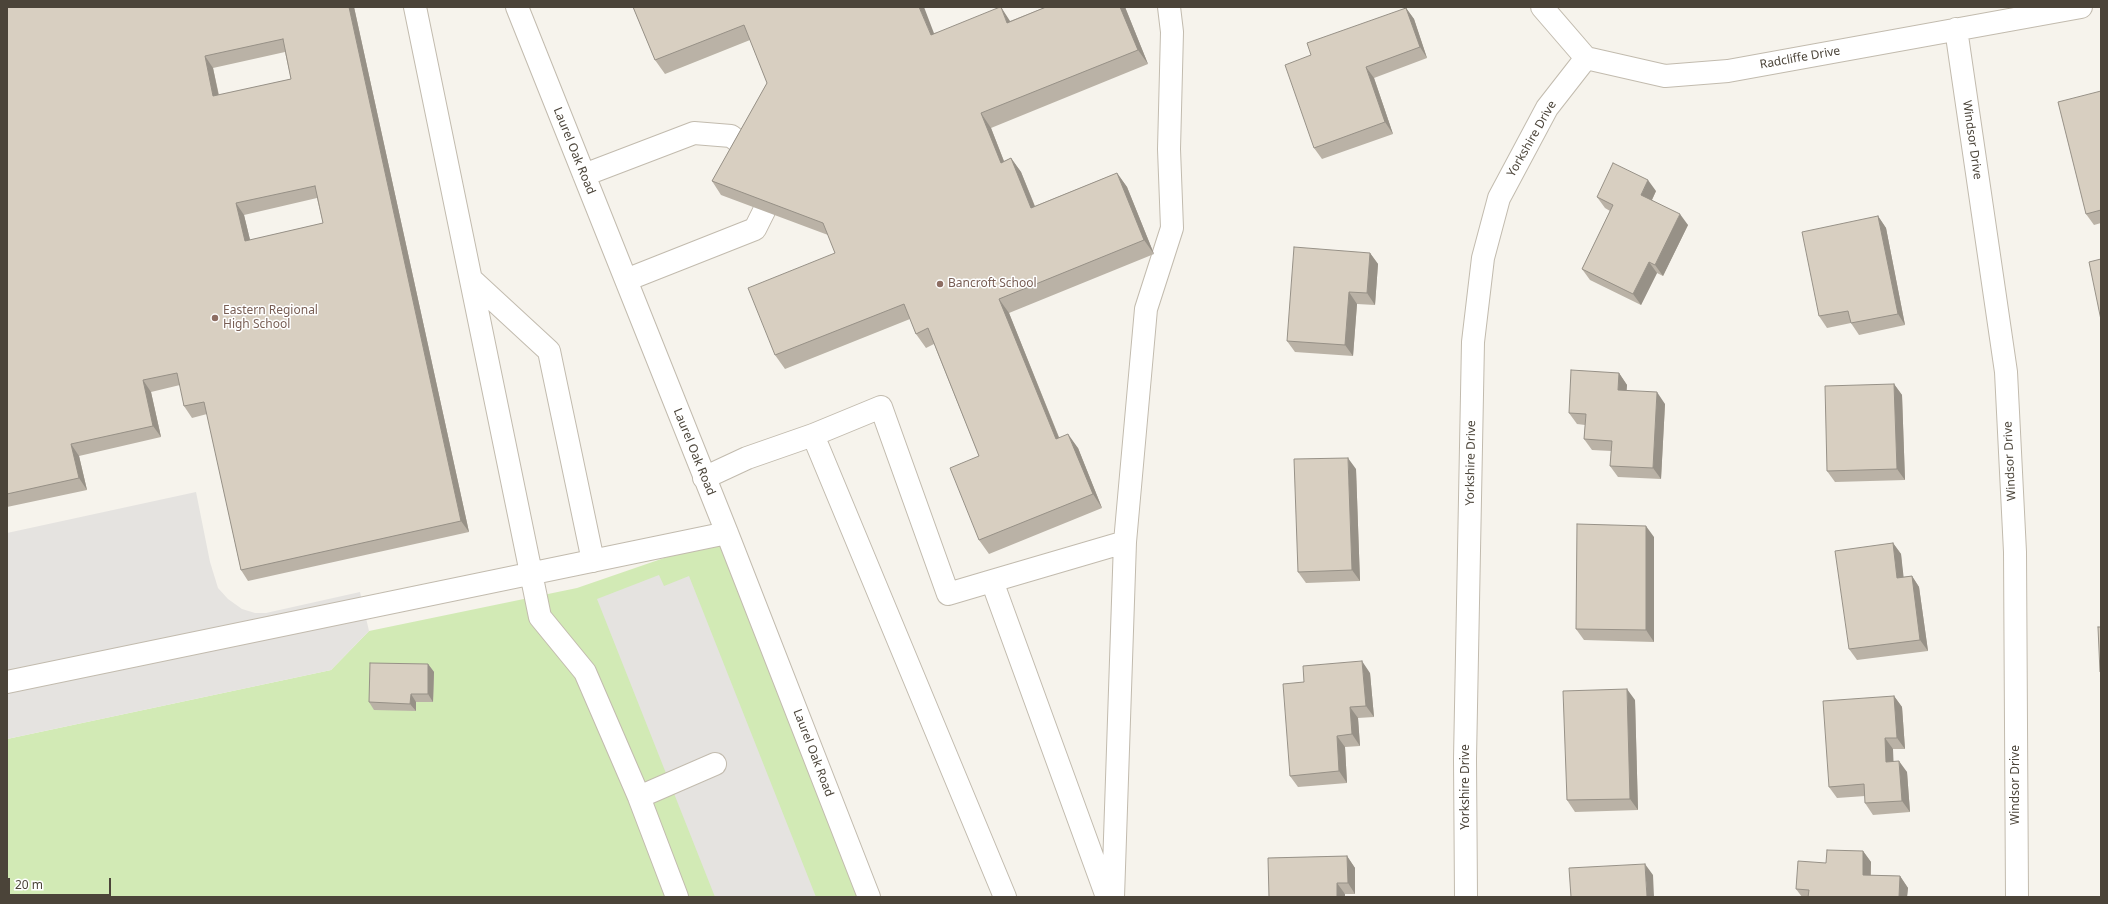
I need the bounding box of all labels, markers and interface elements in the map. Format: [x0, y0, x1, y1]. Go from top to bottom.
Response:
street label: Radcliffe Drive [1759, 44, 1841, 72]
street label: Yorkshire Drive [1504, 98, 1560, 180]
street label: Windsor Drive [1959, 99, 1985, 181]
street label: Laurel Oak Road [550, 105, 598, 197]
place label: Bancroft School [948, 277, 1037, 291]
marker: Bancroft School [935, 279, 945, 289]
place label: Eastern Regional High School [223, 304, 318, 332]
marker: Eastern Regional High School [210, 313, 220, 323]
street label: Laurel Oak Road [670, 406, 718, 498]
street label: Yorkshire Drive [1463, 420, 1479, 506]
street label: Windsor Drive [2001, 421, 2019, 501]
street label: Laurel Oak Road [790, 707, 836, 799]
street label: Yorkshire Drive [1459, 744, 1473, 830]
street label: Windsor Drive [2009, 745, 2023, 825]
scale bar [10, 870, 113, 896]
text: 20 m [15, 876, 43, 893]

